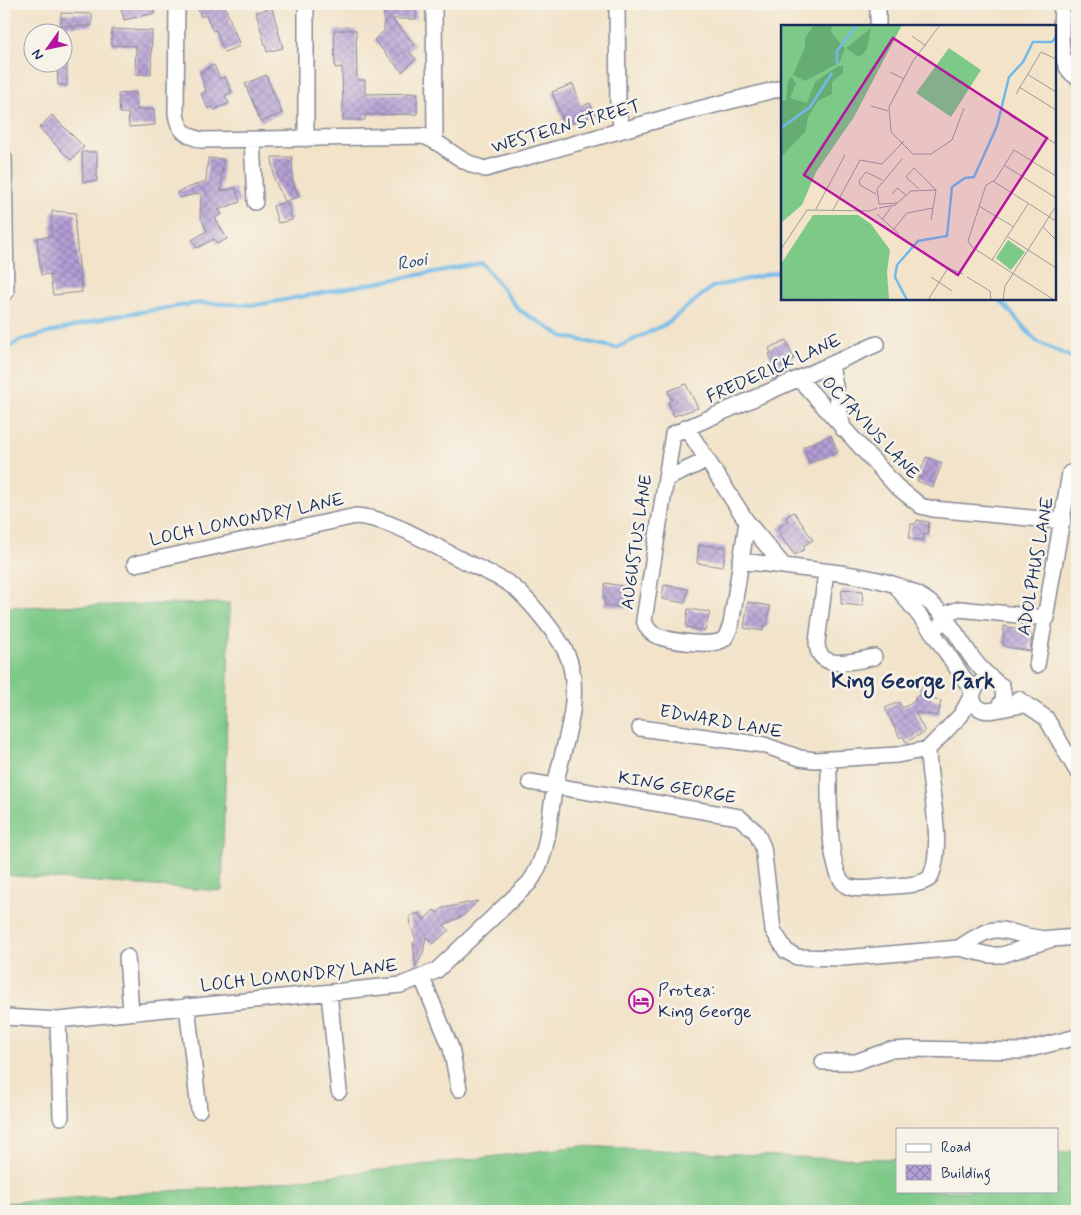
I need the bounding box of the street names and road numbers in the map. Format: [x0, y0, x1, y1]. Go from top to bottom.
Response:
street label: WESTERN STREET [488, 94, 644, 160]
street label: FREDERICK LANE [703, 328, 845, 409]
street label: OCTAVIUS LANE [816, 371, 924, 485]
street label: AUGUSTUS LANE [616, 473, 658, 611]
street label: LOCH LOMONDRY LANE [148, 488, 347, 552]
street label: ADOLPHUS LANE [1012, 494, 1060, 637]
street label: EDWARD LANE [658, 699, 785, 745]
street label: KING GEORGE [616, 766, 738, 810]
street label: LOCH LOMONDRY LANE [199, 954, 399, 998]

